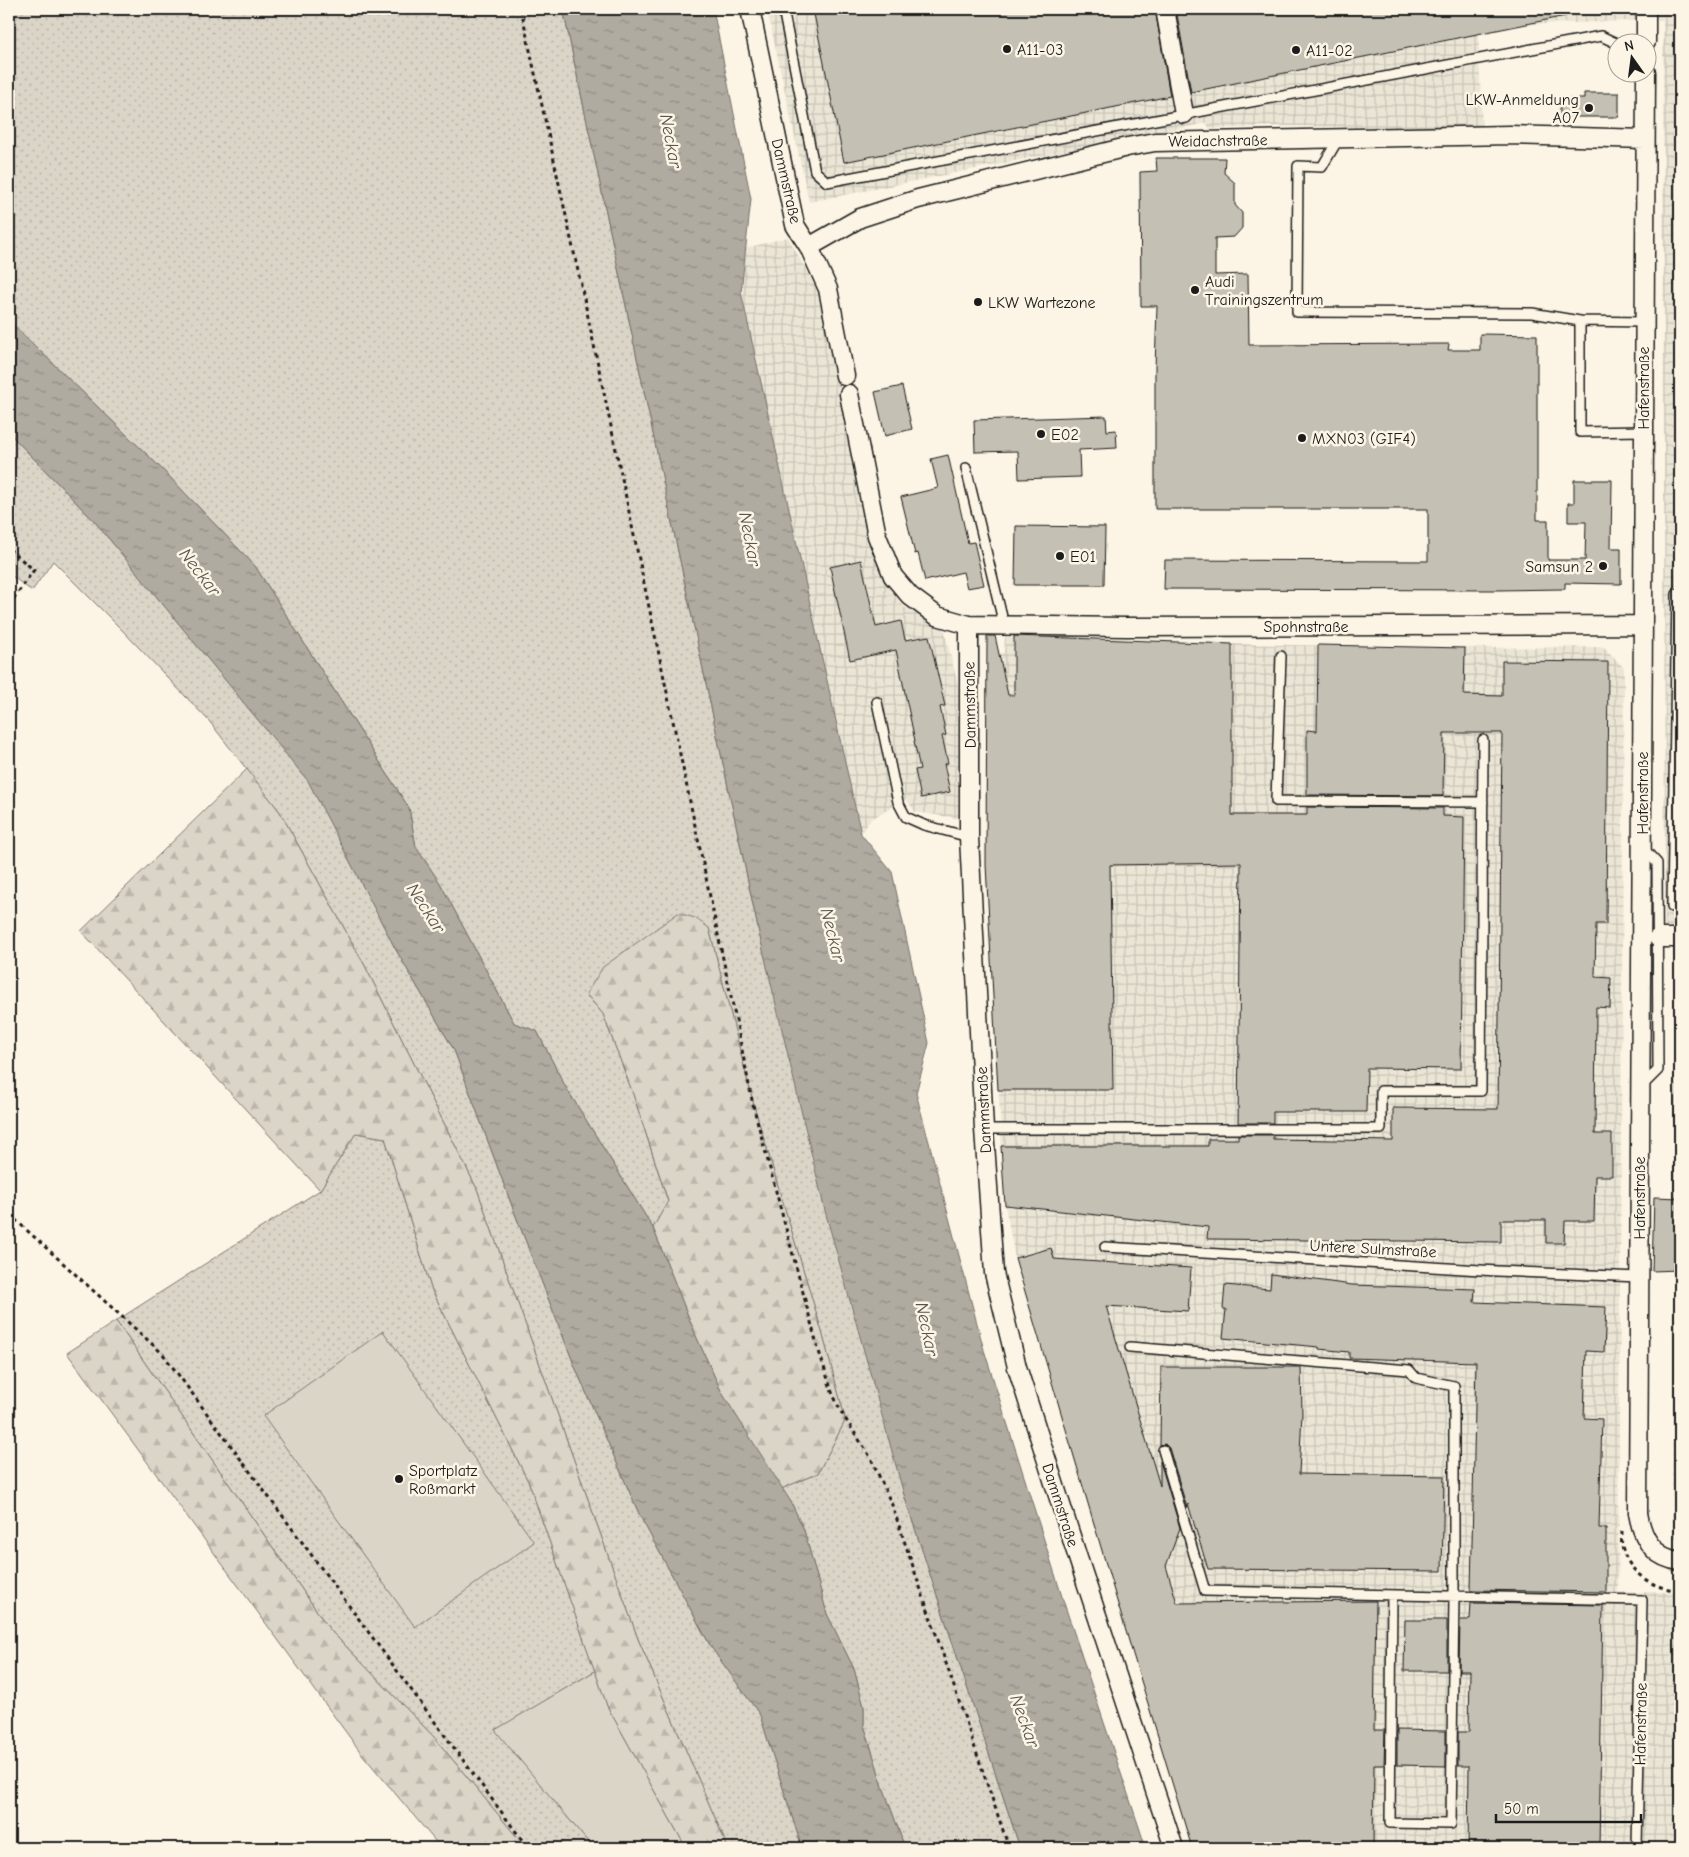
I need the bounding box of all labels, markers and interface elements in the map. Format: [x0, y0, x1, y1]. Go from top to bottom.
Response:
north arrow [1606, 32, 1656, 82]
text: N [1622, 37, 1635, 55]
place label: A11-03 [1017, 41, 1063, 59]
place label: A11-02 [1306, 42, 1353, 60]
marker: A11-03 [1001, 43, 1013, 55]
marker: A11-02 [1290, 44, 1302, 56]
place label: LKW-Anmeldung A07 [1466, 91, 1579, 127]
marker: LKW-Anmeldung A07 [1583, 102, 1595, 114]
water label: Neckar [655, 112, 686, 171]
street label: Weidachstraße [1168, 131, 1268, 151]
street label: Dammstraße [767, 137, 805, 226]
place label: Audi Trainingszentrum [1205, 273, 1324, 309]
marker: Audi Trainingszentrum [1189, 284, 1201, 296]
place label: LKW Wartezone [988, 294, 1096, 312]
marker: LKW Wartezone [972, 296, 984, 308]
street label: Hafenstraße [1635, 347, 1653, 429]
place label: E02 [1051, 426, 1079, 444]
marker: E02 [1035, 428, 1047, 440]
place label: MXN03 (GIF4) [1312, 430, 1416, 448]
marker: MXN03 (GIF4) [1296, 432, 1308, 444]
water label: Neckar [734, 510, 765, 569]
water label: Neckar [174, 544, 225, 601]
place label: E01 [1070, 548, 1096, 566]
marker: E01 [1054, 550, 1066, 562]
place label: Samsun 2 [1525, 558, 1593, 576]
marker: Samsun 2 [1597, 560, 1609, 572]
street label: Spohnstraße [1263, 618, 1349, 636]
street label: Dammstraße [960, 661, 980, 749]
street label: Hafenstraße [1634, 752, 1652, 834]
water label: Neckar [402, 880, 450, 938]
water label: Neckar [816, 906, 850, 965]
street label: Dammstraße [973, 1066, 995, 1154]
street label: Hafenstraße [1631, 1157, 1649, 1239]
street label: Untere Sulmstraße [1309, 1237, 1437, 1261]
water label: Neckar [911, 1300, 943, 1359]
street label: Dammstraße [1038, 1461, 1082, 1549]
place label: Sportplatz Roßmarkt [409, 1462, 478, 1498]
marker: Sportplatz Roßmarkt [393, 1473, 405, 1485]
street label: Hafenstraße [1631, 1682, 1651, 1766]
water label: Neckar [1005, 1692, 1044, 1751]
scale bar [1496, 1792, 1642, 1824]
text: 50 m [1504, 1800, 1539, 1818]

